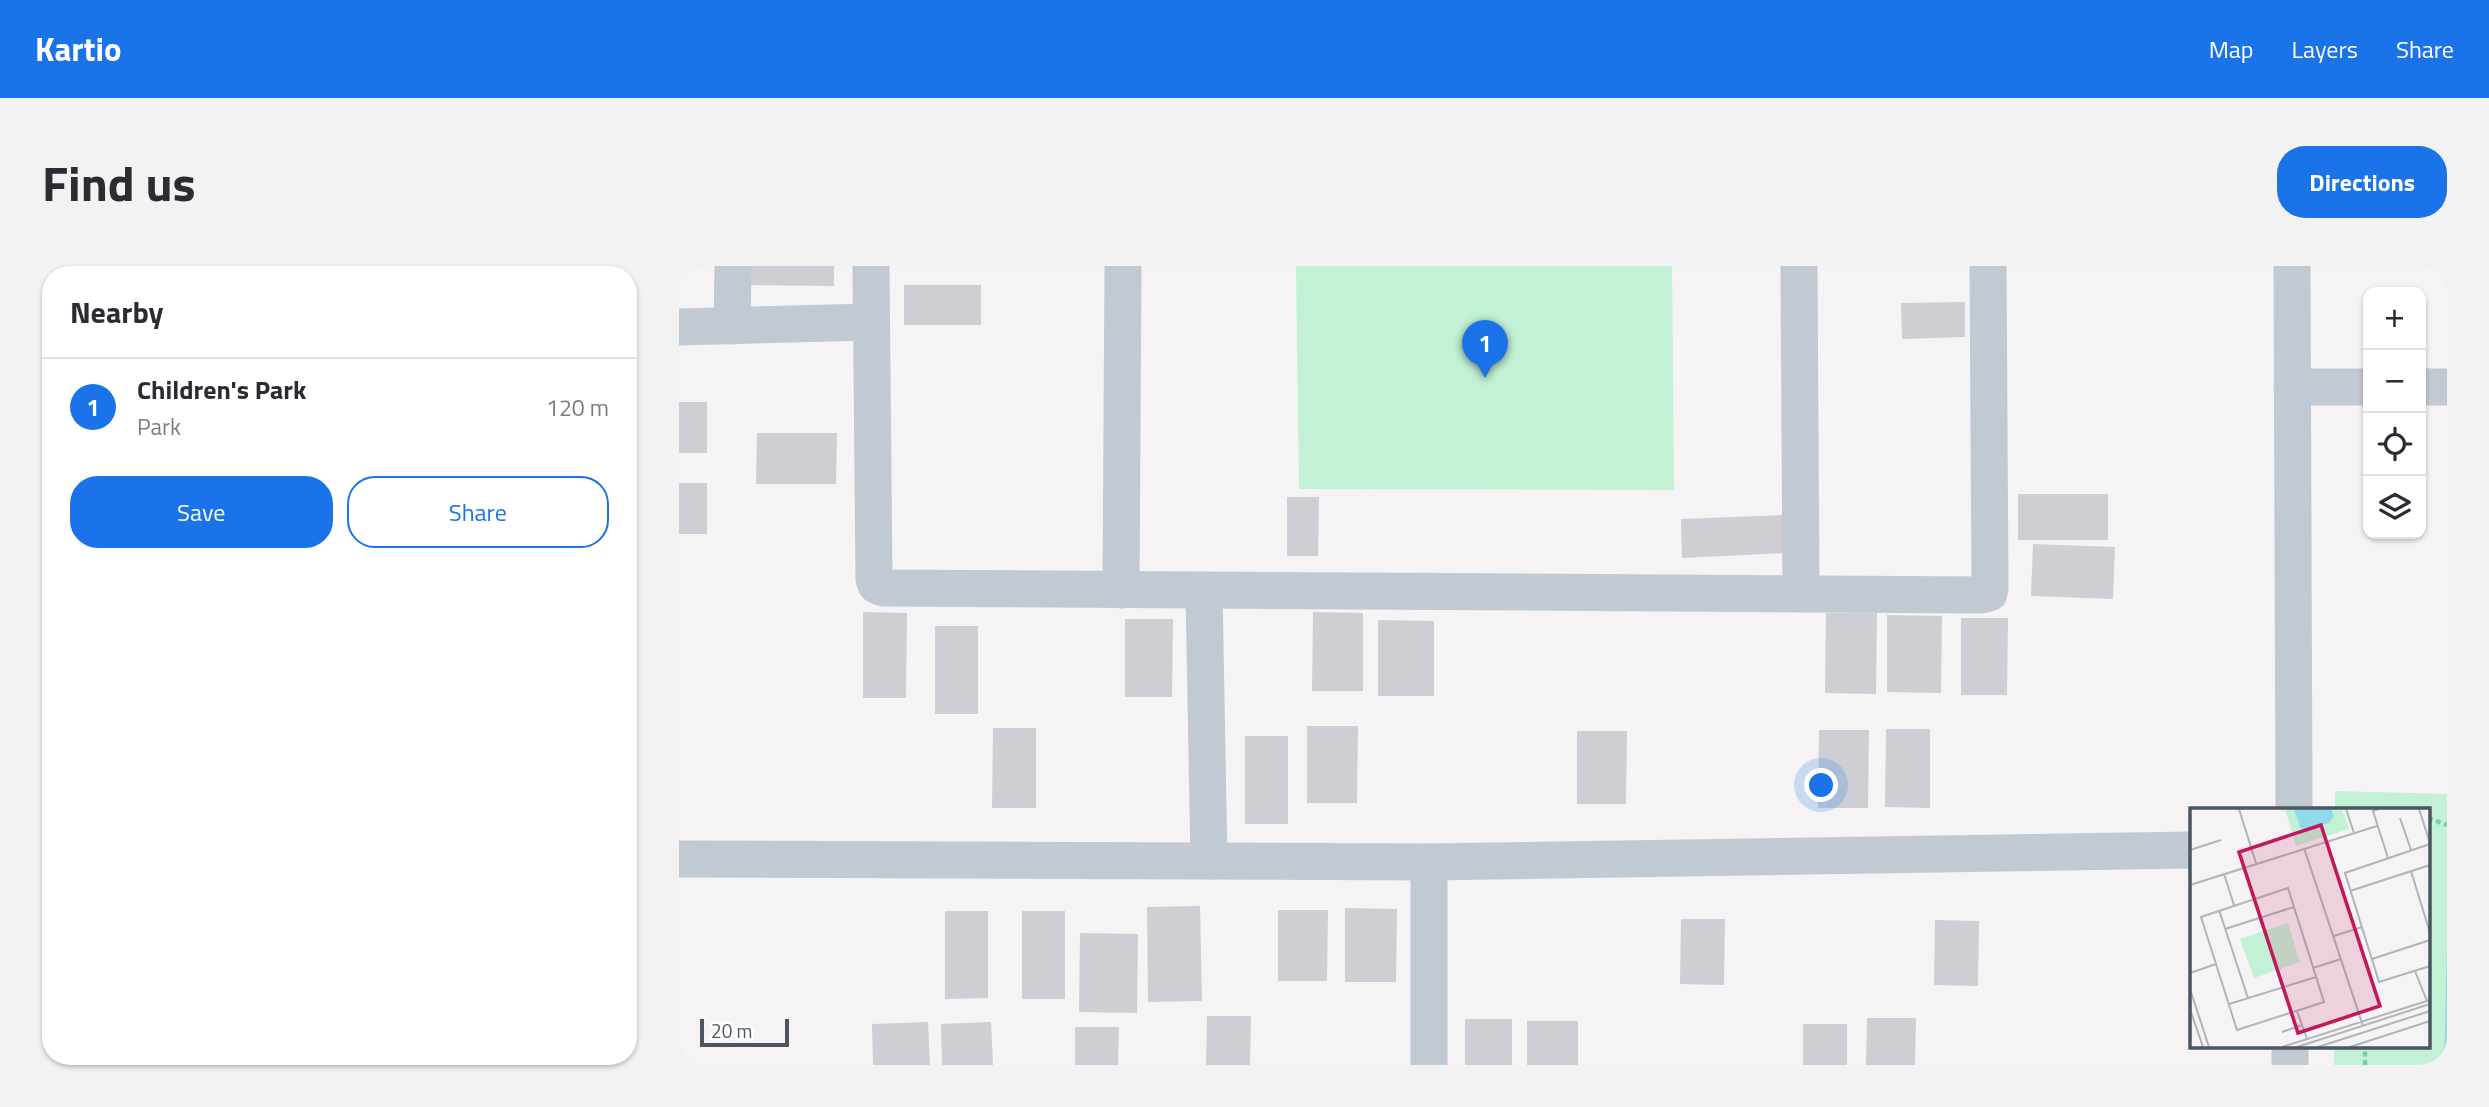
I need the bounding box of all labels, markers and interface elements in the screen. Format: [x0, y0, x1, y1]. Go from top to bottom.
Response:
text: Kartio [35, 24, 122, 74]
text: Map [2209, 31, 2254, 67]
text: Layers [2292, 31, 2358, 67]
text: Share [2396, 31, 2454, 67]
text: Find us [42, 145, 196, 220]
button: Directions [2277, 146, 2447, 218]
map controls [2363, 287, 2426, 539]
button: + [2363, 287, 2426, 350]
text: Nearby [70, 289, 163, 335]
pin: 1 [1462, 320, 1508, 378]
button: − [2363, 350, 2426, 413]
text: Children's Park [137, 370, 306, 409]
text: 1 [87, 390, 99, 425]
text: 120 m [546, 390, 609, 425]
text: Park [137, 409, 181, 444]
button: locate [2363, 413, 2426, 476]
button: Save [70, 476, 333, 548]
button: Share [347, 476, 609, 548]
button: layers [2363, 476, 2426, 539]
your location [1804, 768, 1838, 802]
inset map [2190, 808, 2429, 1048]
scale bar [700, 1016, 789, 1048]
text: 20 m [711, 1016, 752, 1045]

